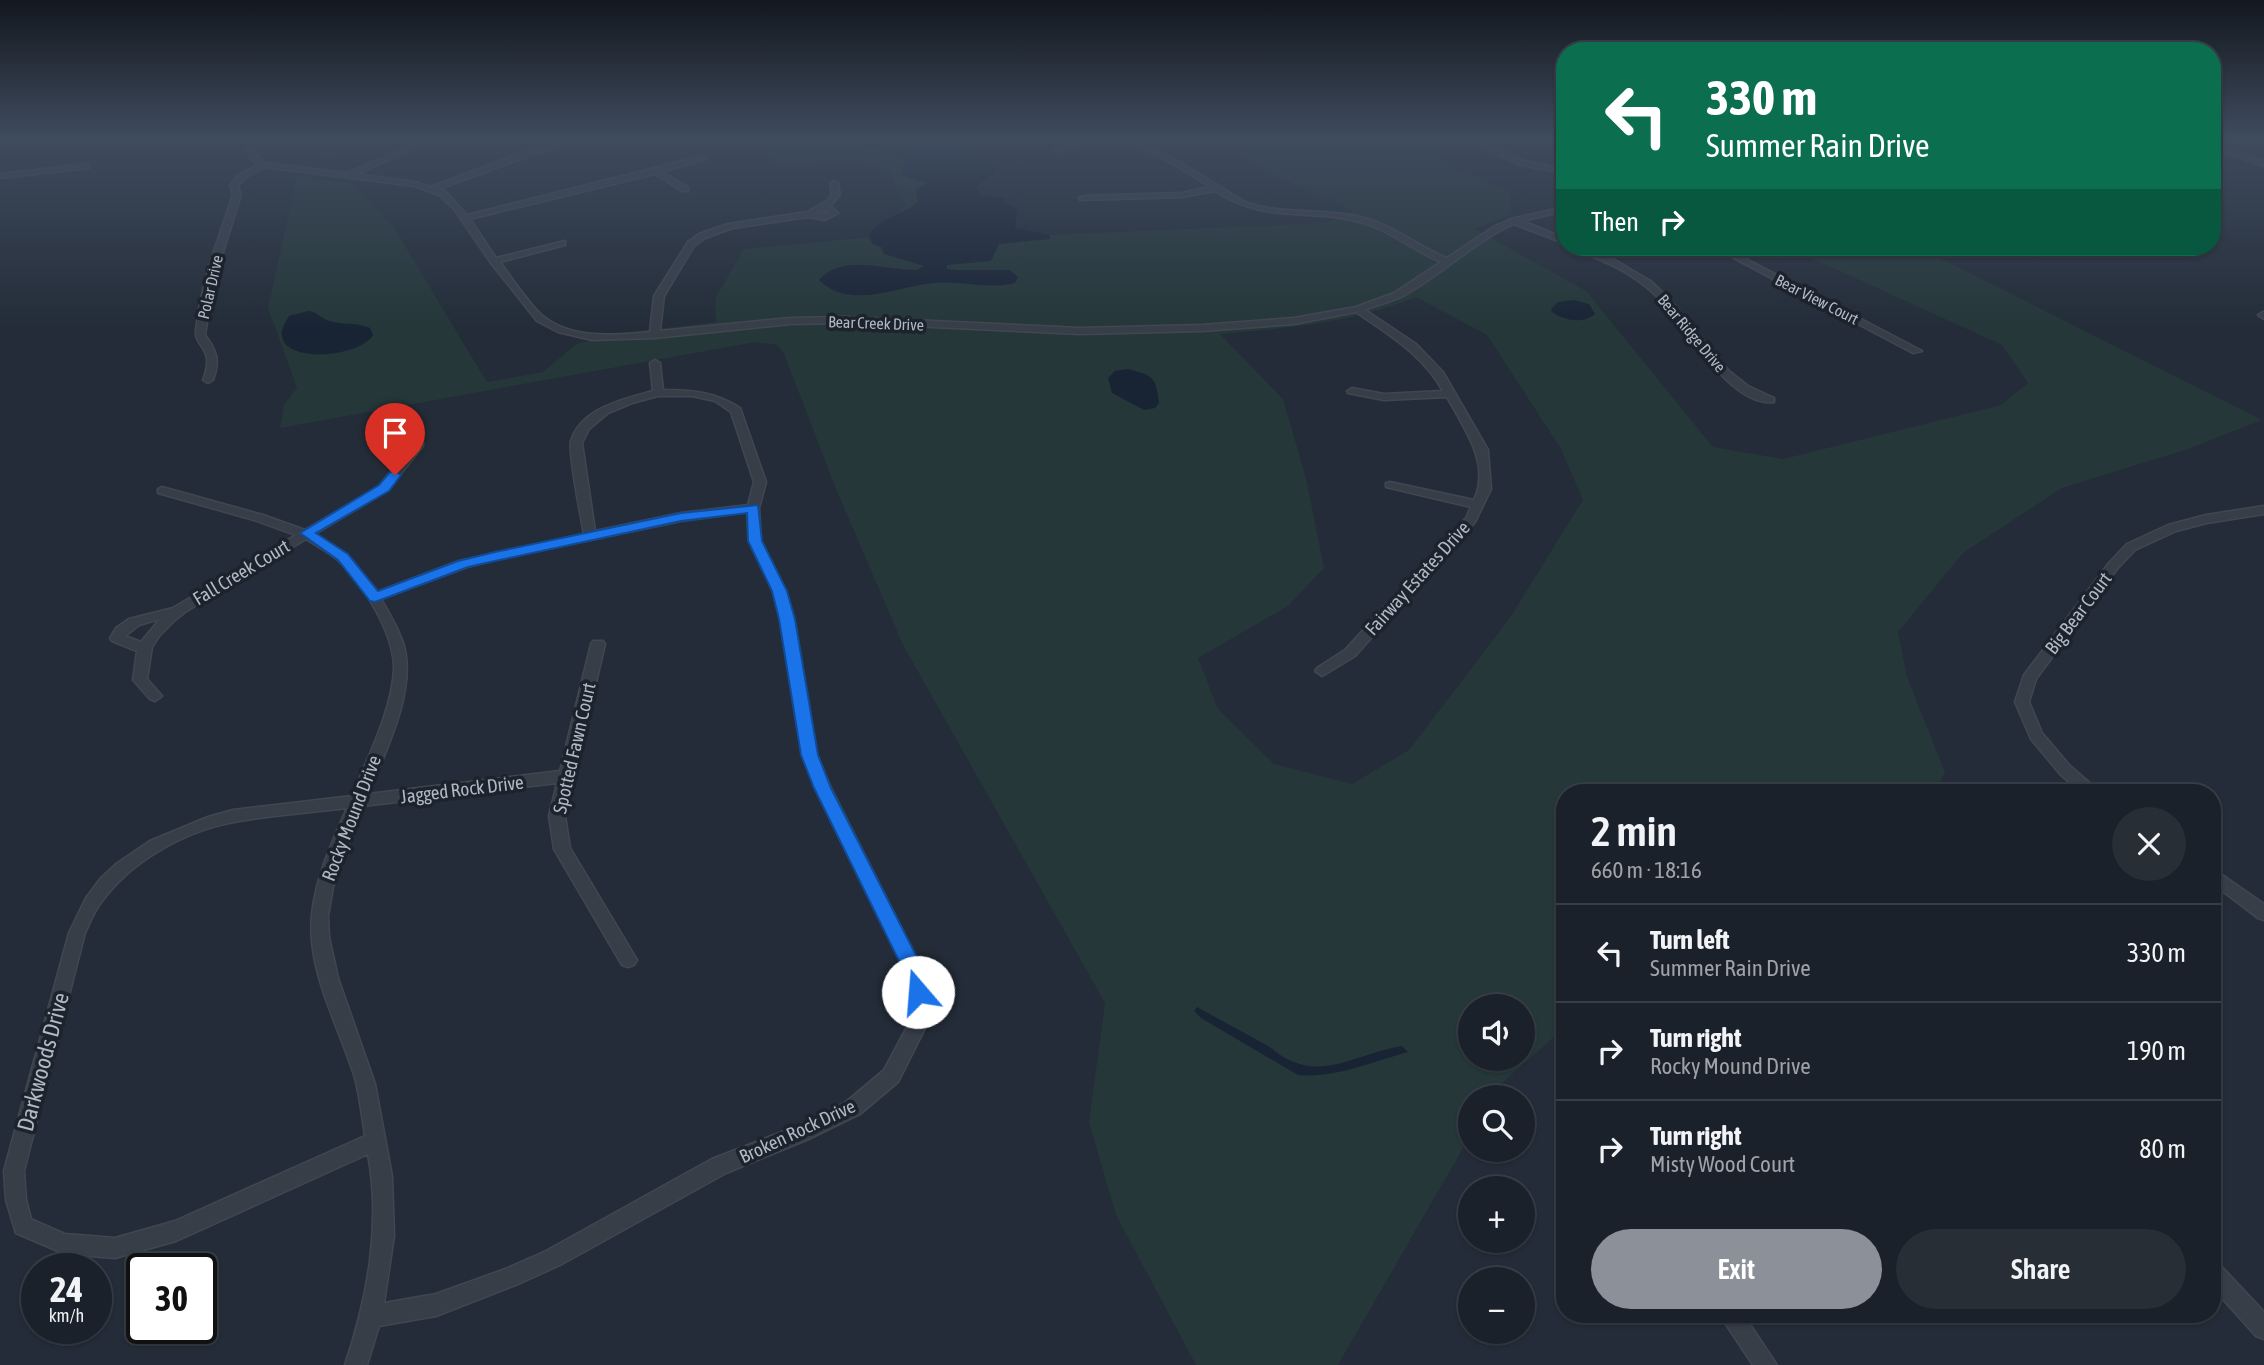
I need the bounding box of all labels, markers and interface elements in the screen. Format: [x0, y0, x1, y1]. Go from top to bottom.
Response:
text: 330 m [1706, 69, 1817, 125]
icon: left [1591, 70, 1682, 161]
text: Summer Rain Drive [1706, 127, 1930, 164]
icon: right [1653, 203, 1691, 241]
text: Then [1591, 207, 1639, 237]
street label: Polar Drive [194, 253, 226, 321]
street label: Bear View Court [1772, 270, 1862, 328]
street label: Bear Ridge Drive [1654, 291, 1730, 376]
street label: Bear Creek Drive [828, 312, 924, 334]
pin [365, 403, 425, 475]
icon: arrive [376, 414, 414, 452]
street label: Fairway Estates Drive [1360, 516, 1474, 640]
street label: Fall Creek Court [189, 535, 293, 609]
street label: Big Bear Court [2040, 568, 2116, 658]
street label: Spotted Fawn Court [548, 680, 600, 816]
street label: Rocky Mound Drive [317, 752, 385, 884]
street label: Jagged Rock Drive [399, 771, 525, 807]
text: 2 min [1591, 807, 1677, 855]
button: close [2112, 807, 2186, 881]
text: 660 m · 18:16 [1591, 857, 1702, 883]
text: Turn left [1650, 925, 1730, 955]
icon: left [1591, 934, 1629, 972]
text: 330 m [2127, 938, 2186, 968]
position arrow [881, 955, 955, 1029]
text: Summer Rain Drive [1650, 955, 1811, 981]
street label: Darkwoods Drive [12, 990, 74, 1134]
map controls [1458, 994, 1535, 1344]
button: sound [1458, 994, 1535, 1071]
text: Turn right [1650, 1023, 1741, 1053]
icon: right [1591, 1032, 1629, 1070]
text: 190 m [2127, 1036, 2186, 1066]
text: Rocky Mound Drive [1650, 1053, 1811, 1079]
button: search [1458, 1085, 1535, 1162]
street label: Broken Rock Drive [736, 1095, 858, 1167]
text: Turn right [1650, 1121, 1741, 1151]
icon: right [1591, 1130, 1629, 1168]
text: 80 m [2139, 1134, 2186, 1164]
text: Misty Wood Court [1650, 1151, 1795, 1177]
button: + [1458, 1176, 1535, 1253]
button: Exit [1591, 1229, 1882, 1309]
button: Share [1896, 1229, 2186, 1309]
speed limit sign: 30 [126, 1253, 217, 1344]
button: − [1458, 1267, 1535, 1344]
text: 24 [50, 1269, 83, 1309]
text: km/h [49, 1305, 84, 1326]

